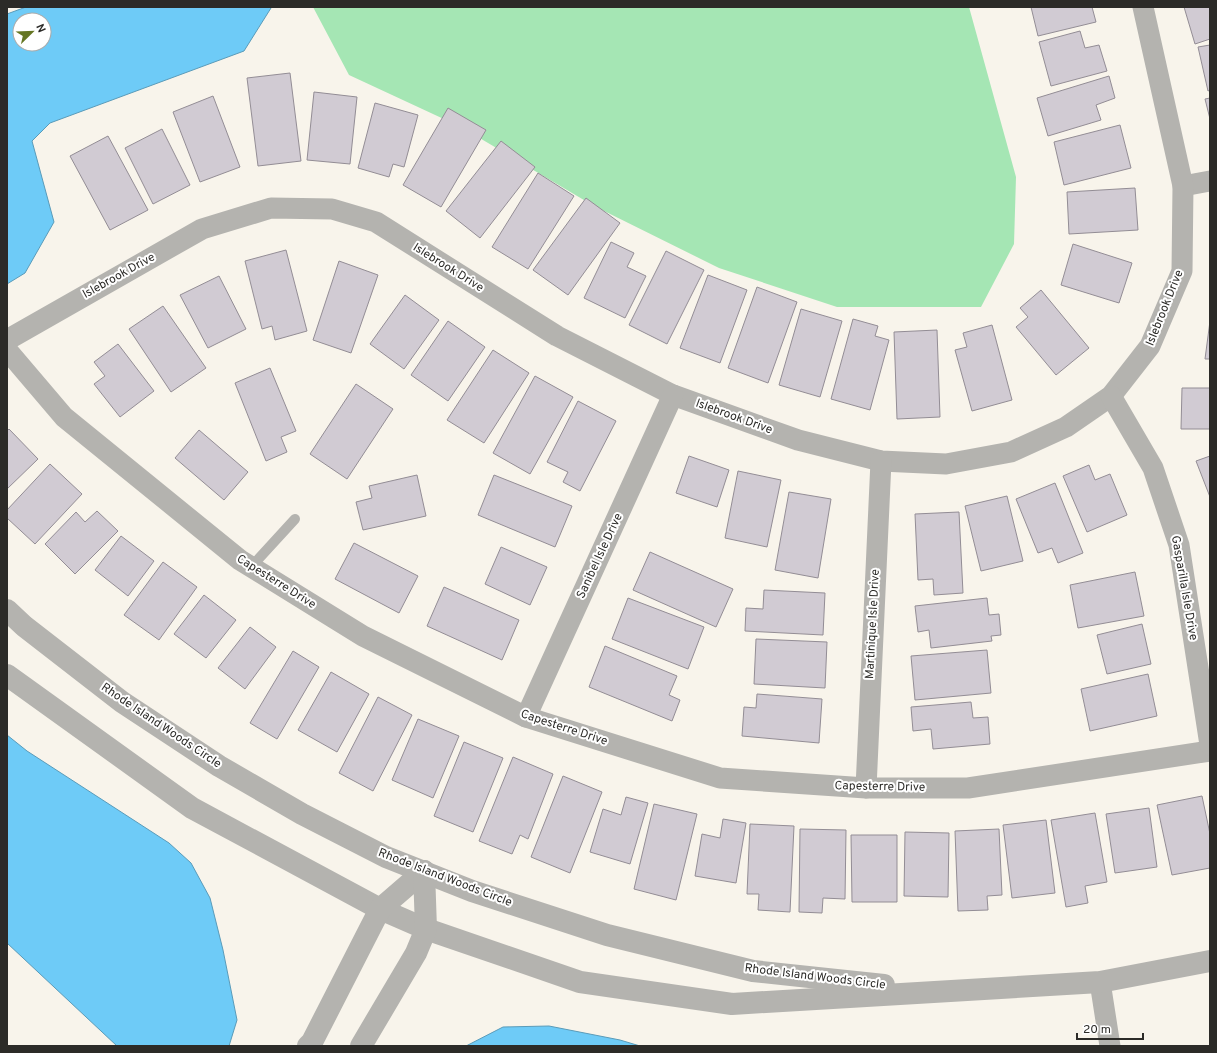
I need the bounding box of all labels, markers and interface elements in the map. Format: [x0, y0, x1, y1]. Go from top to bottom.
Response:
north arrow [12, 12, 52, 52]
text: N [32, 22, 48, 35]
street label: Islebrook Drive [410, 240, 486, 296]
street label: Islebrook Drive [80, 249, 158, 303]
street label: Islebrook Drive [1142, 268, 1188, 348]
street label: Islebrook Drive [693, 396, 775, 438]
street label: Sanibel Isle Drive [573, 511, 627, 601]
street label: Gasparilla Isle Drive [1167, 534, 1201, 642]
street label: Capesterre Drive [233, 551, 319, 613]
street label: Martinique Isle Drive [862, 569, 884, 679]
street label: Rhode Island Woods Circle [98, 680, 224, 772]
street label: Capesterre Drive [518, 706, 610, 750]
street label: Capesterre Drive [835, 778, 925, 796]
street label: Rhode Island Woods Circle [376, 845, 514, 911]
street label: Rhode Island Woods Circle [744, 960, 886, 994]
scale bar [1077, 1015, 1143, 1041]
text: 20 m [1083, 1022, 1111, 1038]

